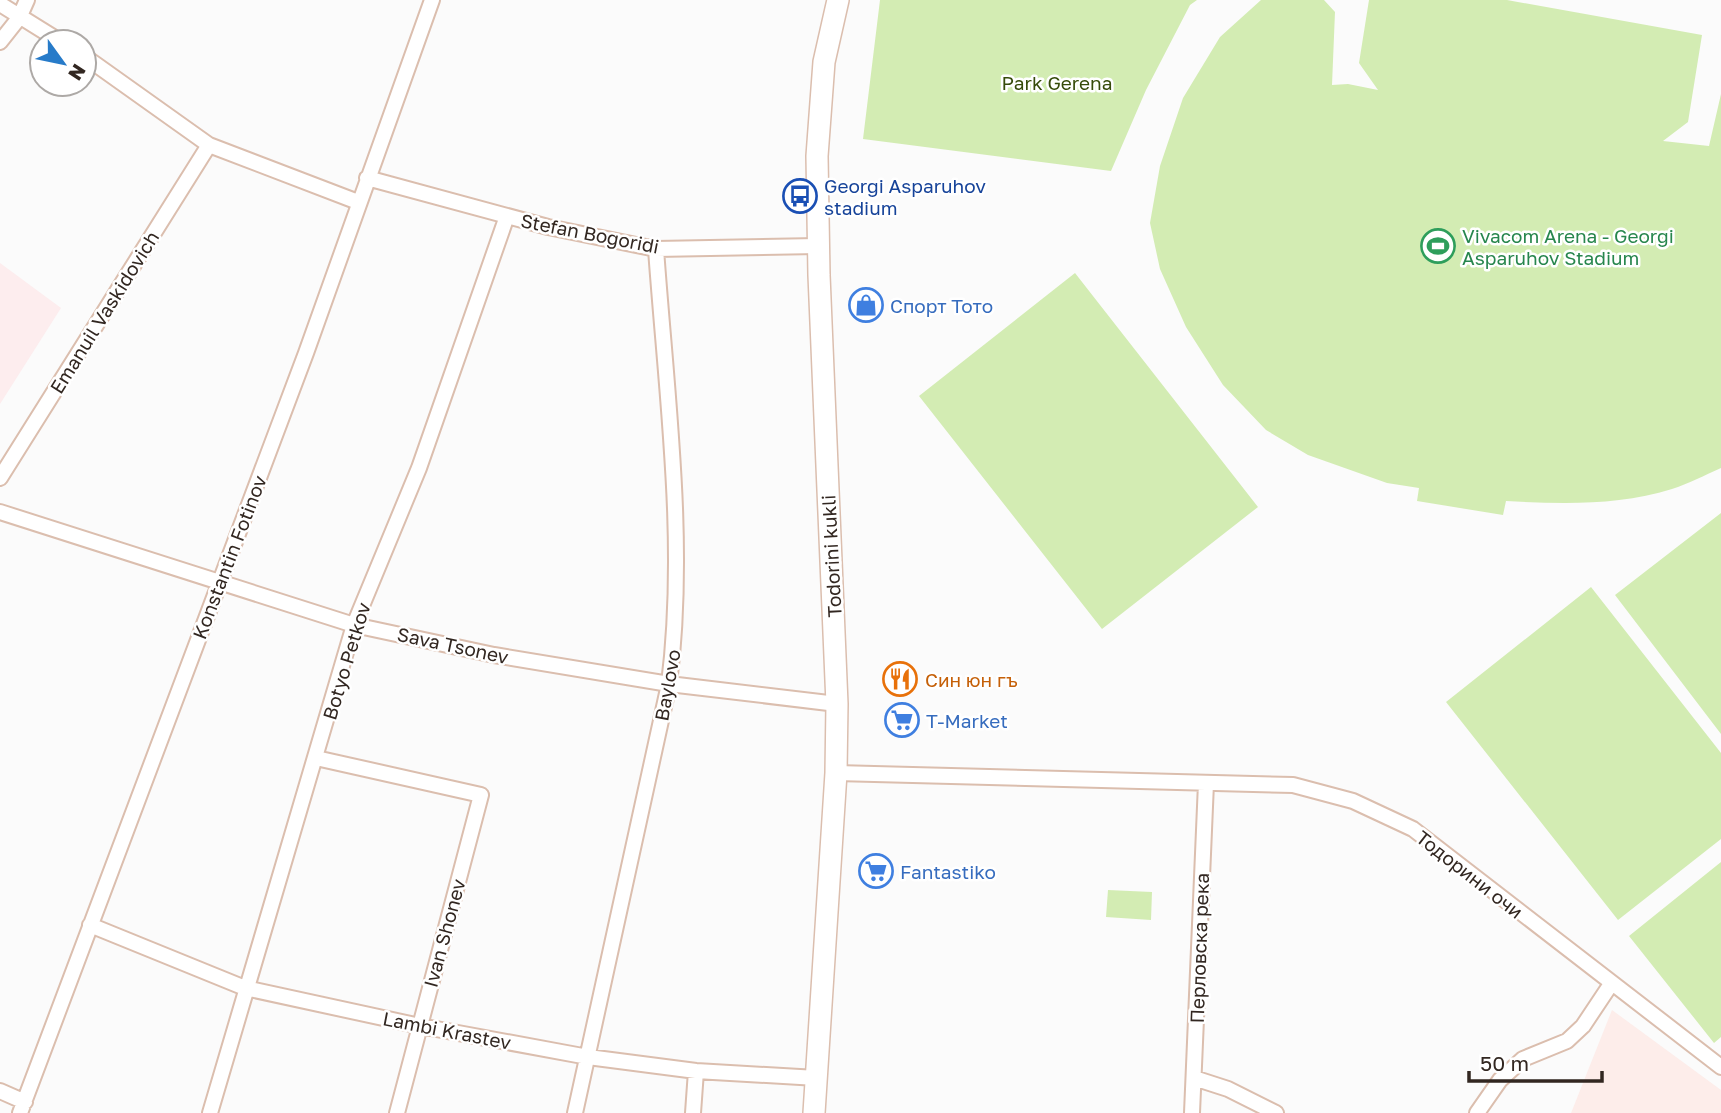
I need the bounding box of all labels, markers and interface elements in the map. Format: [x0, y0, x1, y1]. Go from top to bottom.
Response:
north arrow [28, 28, 98, 98]
text: N [64, 60, 91, 85]
park label: Park Gerena [1002, 71, 1112, 94]
place label: Georgi Asparuhov stadium [824, 174, 986, 219]
bus stop icon: Georgi Asparuhov stadium [781, 177, 819, 215]
street label: Stefan Bogoridi [519, 208, 661, 258]
place label: Vivacom Arena - Georgi Asparuhov Stadium [1462, 224, 1674, 269]
street label: Emanuil Vaskidovich [45, 227, 163, 397]
sports icon: Vivacom Arena - Georgi Asparuhov Stadium [1419, 227, 1457, 265]
shop icon: Спорт Тото [847, 286, 885, 324]
place label: Спорт Тото [890, 294, 993, 317]
street label: Konstantin Fotinov [187, 472, 271, 642]
street label: Todorini kukli [816, 494, 846, 618]
street label: Botyo Petkov [317, 599, 375, 722]
street label: Sava Tsonev [395, 622, 511, 668]
street label: Baylovo [649, 647, 685, 723]
restaurant icon: Син юн гъ [881, 660, 919, 698]
place label: Син юн гъ [925, 668, 1018, 691]
supermarket icon: T-Market [883, 701, 921, 739]
place label: T-Market [926, 709, 1008, 732]
street label: Тодорини очи [1412, 825, 1528, 923]
supermarket icon: Fantastiko [857, 852, 895, 890]
place label: Fantastiko [900, 860, 996, 883]
street label: Перловска река [1185, 872, 1213, 1024]
street label: Ivan Shonev [418, 876, 470, 990]
street label: Lambi Krastev [381, 1006, 513, 1054]
scale bar [1469, 1040, 1602, 1084]
text: 50 m [1480, 1050, 1529, 1076]

